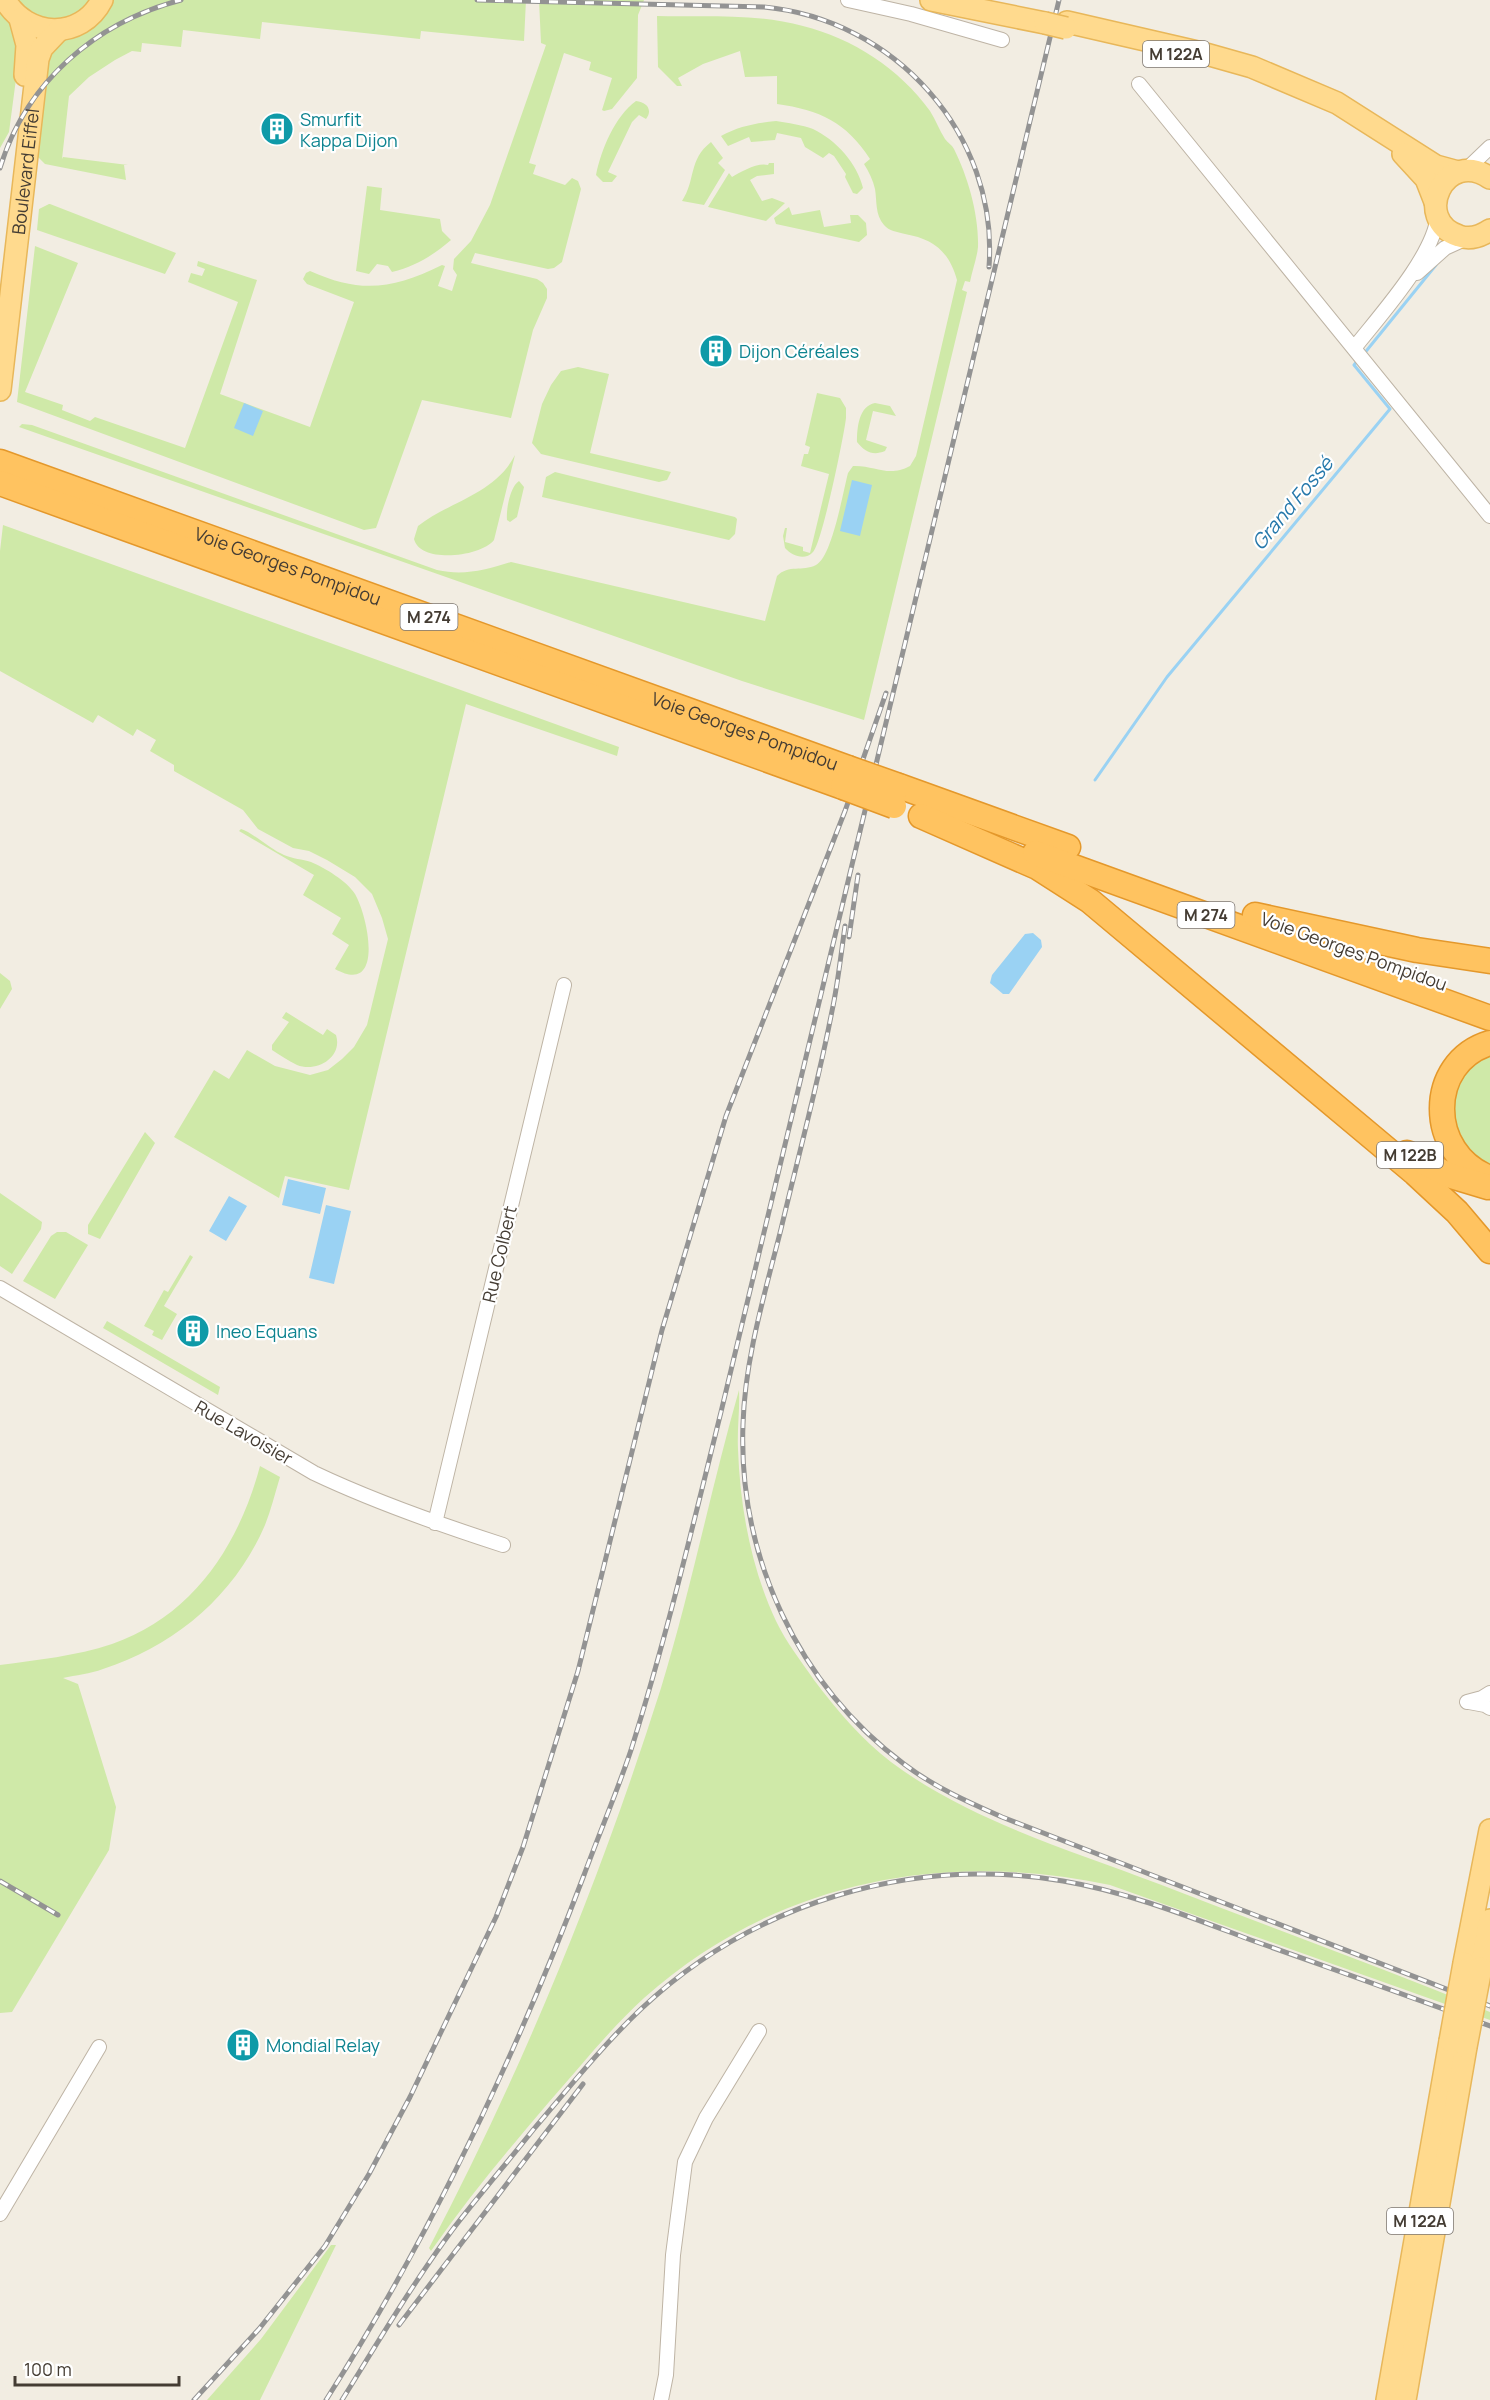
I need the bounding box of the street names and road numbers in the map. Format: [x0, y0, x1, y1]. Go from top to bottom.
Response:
road number: M 122A [1143, 41, 1209, 67]
street label: Boulevard Eiffel [6, 107, 44, 236]
street label: Voie Georges Pompidou [191, 521, 384, 611]
road number: M 274 [400, 604, 458, 630]
street label: Voie Georges Pompidou [648, 686, 842, 775]
road number: M 274 [1178, 902, 1234, 928]
street label: Voie Georges Pompidou [1258, 906, 1450, 996]
road number: M 122B [1377, 1142, 1443, 1168]
street label: Rue Colbert [476, 1203, 522, 1305]
street label: Rue Lavoisier [191, 1394, 298, 1470]
road number: M 122A [1387, 2208, 1453, 2234]

